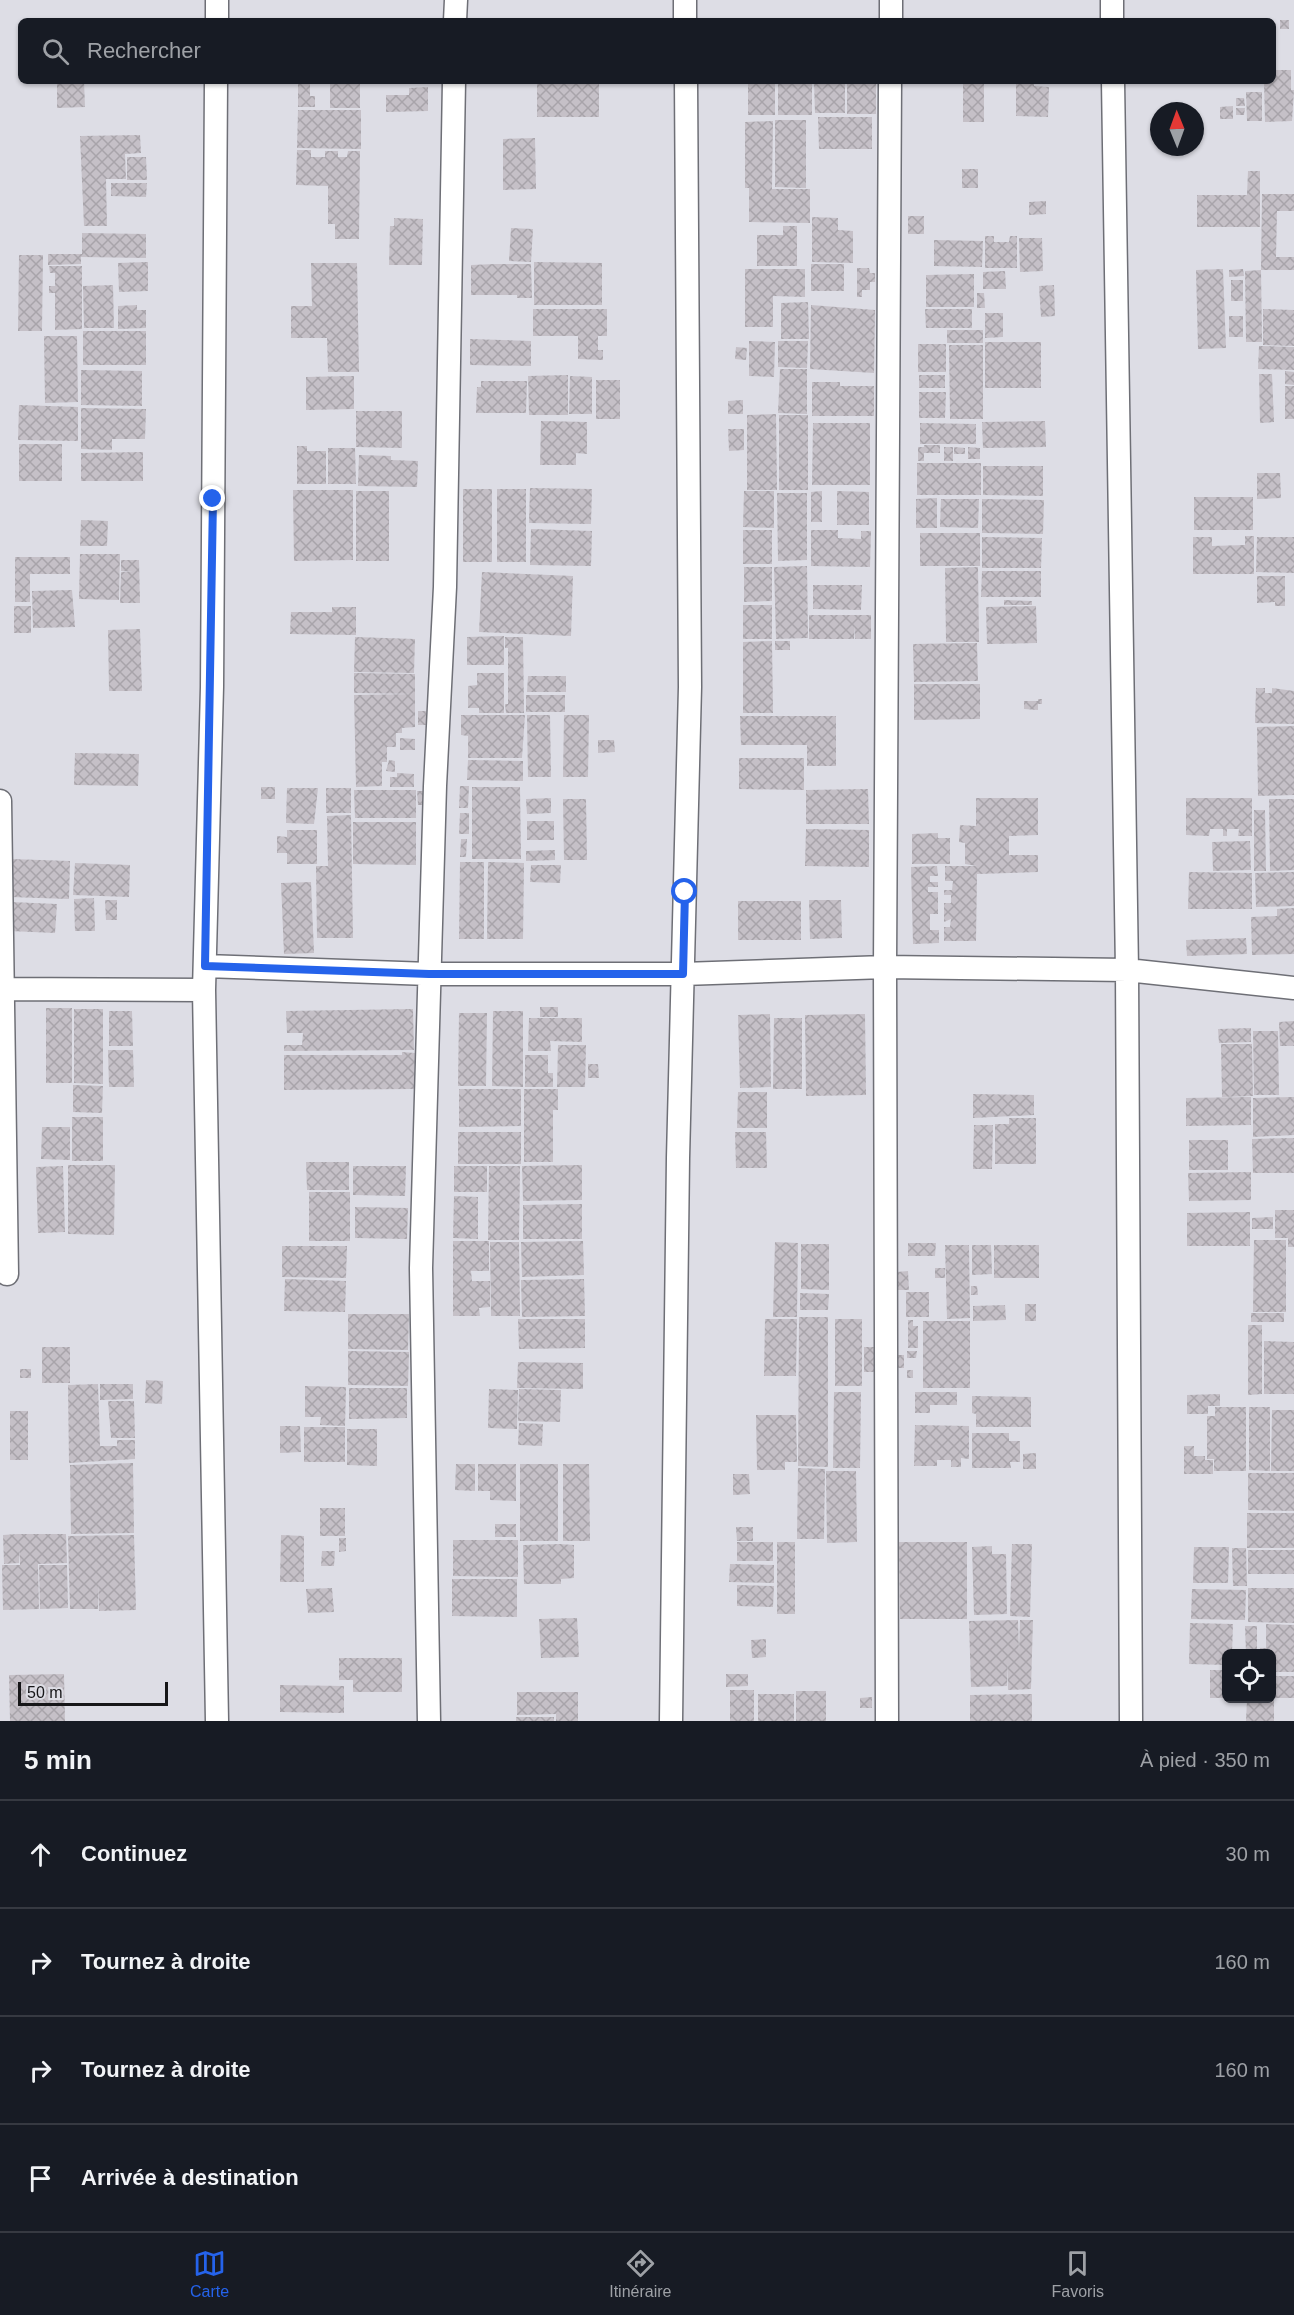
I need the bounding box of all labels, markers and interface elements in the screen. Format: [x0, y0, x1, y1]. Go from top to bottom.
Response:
search box [18, 18, 1276, 84]
icon: search [39, 35, 72, 68]
text: Rechercher [87, 38, 201, 63]
north arrow [1150, 102, 1204, 156]
route end [199, 485, 225, 511]
route start [671, 878, 697, 904]
map controls [1222, 1649, 1276, 1703]
button: locate [1222, 1649, 1276, 1703]
scale bar [18, 1679, 168, 1706]
text: 50 m [27, 1684, 63, 1701]
text: 5 min [24, 1745, 92, 1775]
text: À pied · 350 m [1140, 1749, 1270, 1771]
icon: ahead [24, 1838, 57, 1871]
text: Continuez [81, 1841, 187, 1866]
text: 30 m [1226, 1843, 1270, 1865]
icon: right [24, 1946, 57, 1979]
text: Tournez à droite [81, 1949, 251, 1974]
text: 160 m [1214, 1951, 1270, 1973]
icon: right [24, 2054, 57, 2087]
text: Tournez à droite [81, 2057, 251, 2082]
text: 160 m [1214, 2059, 1270, 2081]
icon: arrive [24, 2162, 57, 2195]
text: Arrivée à destination [81, 2165, 299, 2190]
tab: Carte [190, 2247, 229, 2301]
tab: Itinéraire [609, 2247, 671, 2301]
tab: Favoris [1051, 2247, 1104, 2301]

